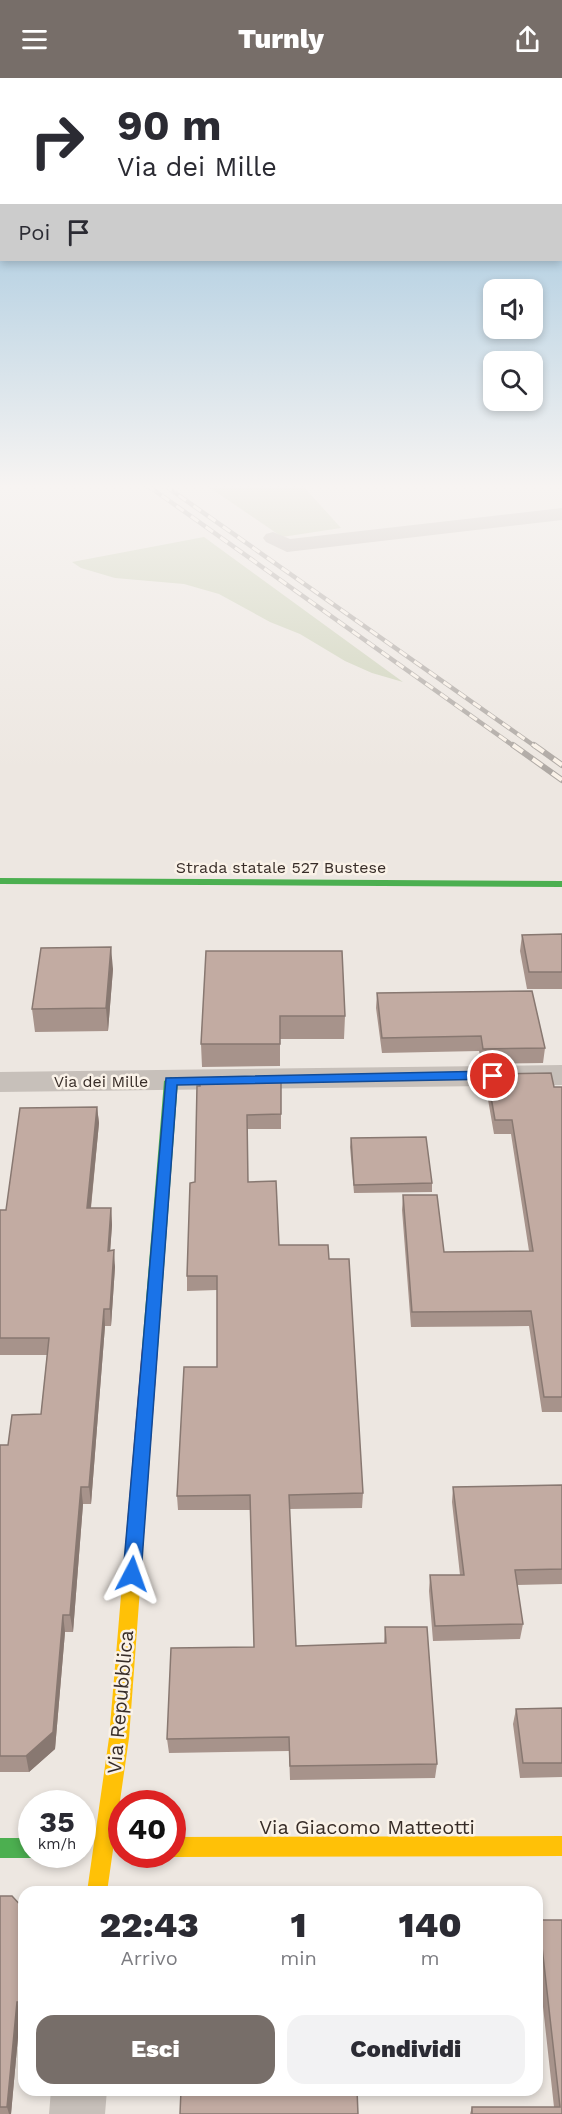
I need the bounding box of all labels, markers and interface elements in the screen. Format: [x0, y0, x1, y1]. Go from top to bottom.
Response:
icon: menu [18, 23, 51, 56]
text: Turnly [238, 23, 324, 55]
icon: share [511, 23, 544, 56]
text: 90 m [117, 101, 221, 150]
icon: right [18, 102, 96, 180]
text: Via dei Mille [117, 151, 277, 183]
icon: arrive [62, 216, 95, 249]
text: Poi [18, 220, 50, 245]
map controls [483, 279, 543, 411]
button: sound [483, 279, 543, 339]
button: search [483, 351, 543, 411]
street label: Strada statale 527 Bustese [176, 858, 386, 877]
pin [467, 1050, 518, 1101]
icon: arrive [476, 1059, 509, 1092]
street label: Via dei Mille [54, 1072, 148, 1091]
position arrow [100, 1542, 164, 1606]
street label: Via Repubblica [102, 1629, 138, 1775]
speed limit sign: 40 [108, 1790, 186, 1868]
text: 35 [39, 1804, 75, 1839]
street label: Via Giacomo Matteotti [259, 1815, 475, 1839]
text: km/h [38, 1835, 76, 1853]
text: 22:43 [99, 1904, 199, 1946]
text: 1 [291, 1904, 307, 1946]
text: 140 [398, 1904, 462, 1946]
text: Arrivo [120, 1946, 178, 1970]
text: min [280, 1946, 317, 1970]
text: m [420, 1946, 440, 1970]
button: Esci [36, 2015, 275, 2084]
button: Condividi [287, 2015, 525, 2084]

